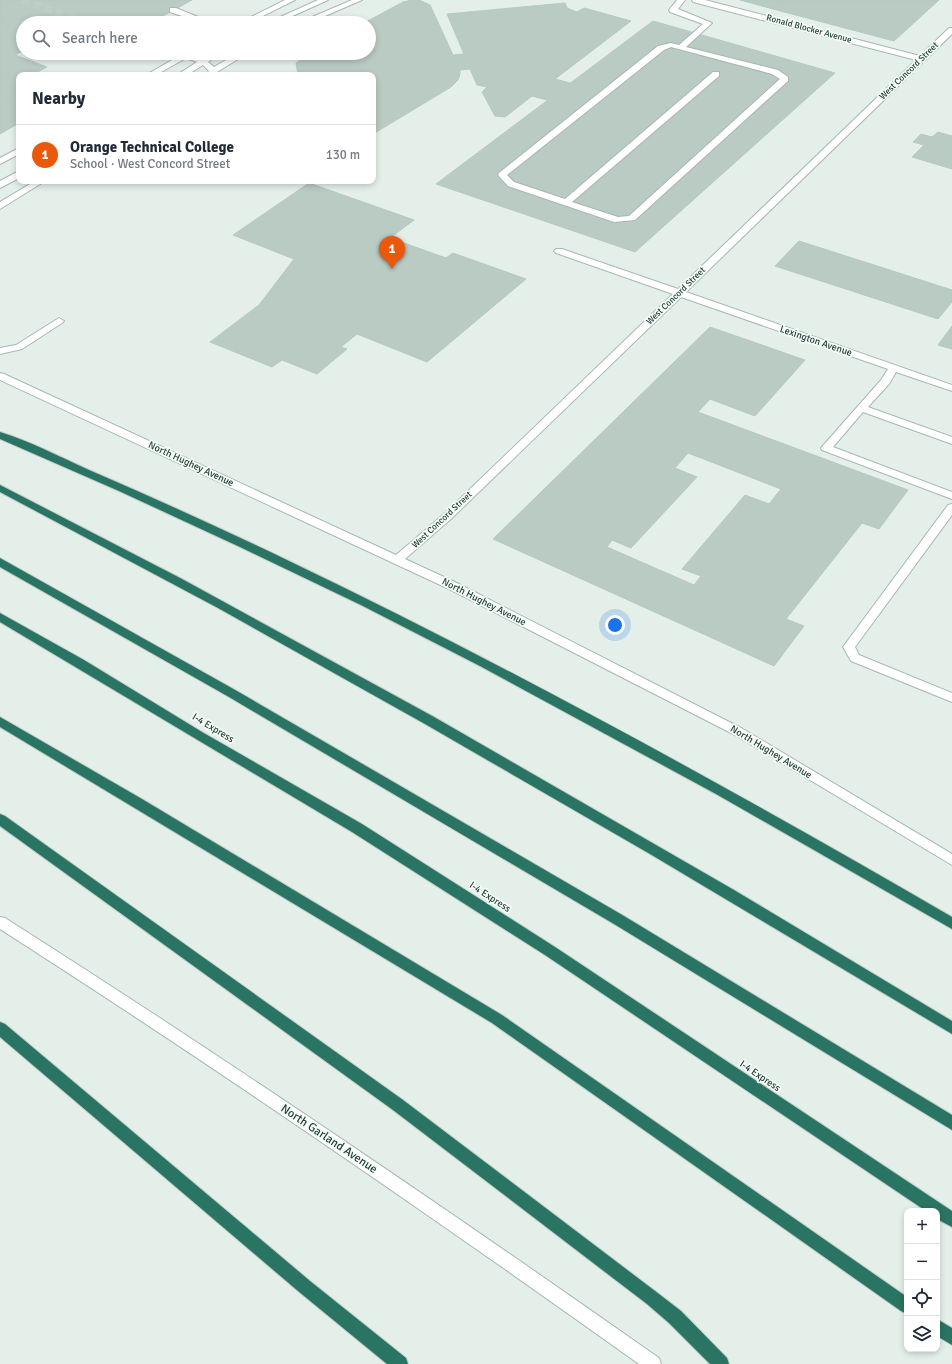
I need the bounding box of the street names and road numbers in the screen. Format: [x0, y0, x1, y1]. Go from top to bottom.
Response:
street label: Ronald Blocker Avenue [765, 12, 853, 46]
street label: West Concord Street [877, 40, 941, 102]
street label: West Concord Street [644, 265, 708, 327]
street label: Lexington Avenue [778, 323, 854, 359]
street label: North Hughey Avenue [146, 439, 236, 489]
street label: West Concord Street [410, 489, 474, 551]
street label: North Hughey Avenue [440, 576, 528, 628]
street label: I-4 Express [190, 711, 237, 746]
street label: North Hughey Avenue [728, 723, 814, 781]
street label: I-4 Express [467, 879, 513, 915]
street label: I-4 Express [737, 1058, 783, 1094]
street label: North Garland Avenue [278, 1101, 380, 1177]

